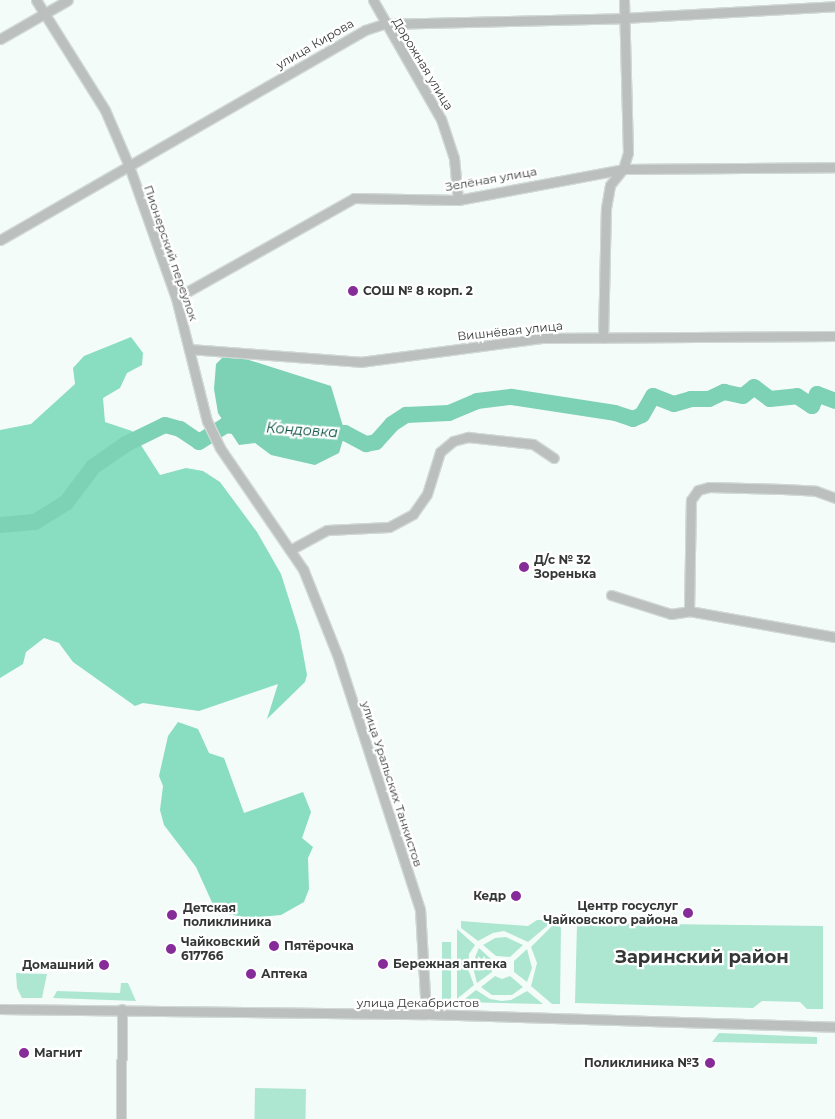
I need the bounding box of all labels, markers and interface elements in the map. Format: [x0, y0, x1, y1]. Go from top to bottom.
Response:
street label: Дорожная улица [390, 15, 456, 113]
street label: улица Кирова [274, 16, 356, 72]
street label: Зелёная улица [444, 164, 538, 194]
street label: Пионерский переулок [141, 183, 201, 323]
place label: СОШ № 8 корп. 2 [363, 284, 473, 298]
marker: СОШ № 8 корп. 2 [347, 285, 359, 297]
street label: Вишнёвая улица [457, 318, 563, 344]
water label: Кондовка [266, 419, 338, 441]
place label: Д/с № 32 Зоренька [534, 553, 596, 581]
marker: Д/с № 32 Зоренька [518, 561, 530, 573]
street label: улица Уральских Танкистов [358, 699, 426, 869]
place label: Кедр [473, 889, 506, 903]
marker: Кедр [510, 890, 522, 902]
place label: Центр госуслуг Чайковского района [544, 899, 678, 927]
place label: Детская поликлиника [183, 901, 271, 929]
marker: Центр госуслуг Чайковского района [682, 907, 694, 919]
marker: Детская поликлиника [165, 908, 179, 922]
place label: Чайковский 617766 [181, 935, 260, 963]
place label: Пятёрочка [284, 939, 354, 953]
marker: Пятёрочка [268, 940, 280, 952]
marker: Чайковский 617766 [165, 943, 177, 955]
district label: Заринский район [615, 946, 789, 968]
place label: Бережная аптека [393, 957, 507, 971]
place label: Домашний [22, 958, 94, 972]
marker: Бережная аптека [377, 958, 389, 970]
marker: Домашний [98, 959, 110, 971]
place label: Аптека [261, 967, 308, 981]
marker: Аптека [245, 968, 257, 980]
street label: улица Декабристов [357, 996, 479, 1010]
place label: Магнит [34, 1046, 82, 1060]
marker: Магнит [18, 1047, 30, 1059]
place label: Поликлиника №3 [584, 1056, 699, 1070]
marker: Поликлиника №3 [703, 1056, 717, 1070]

